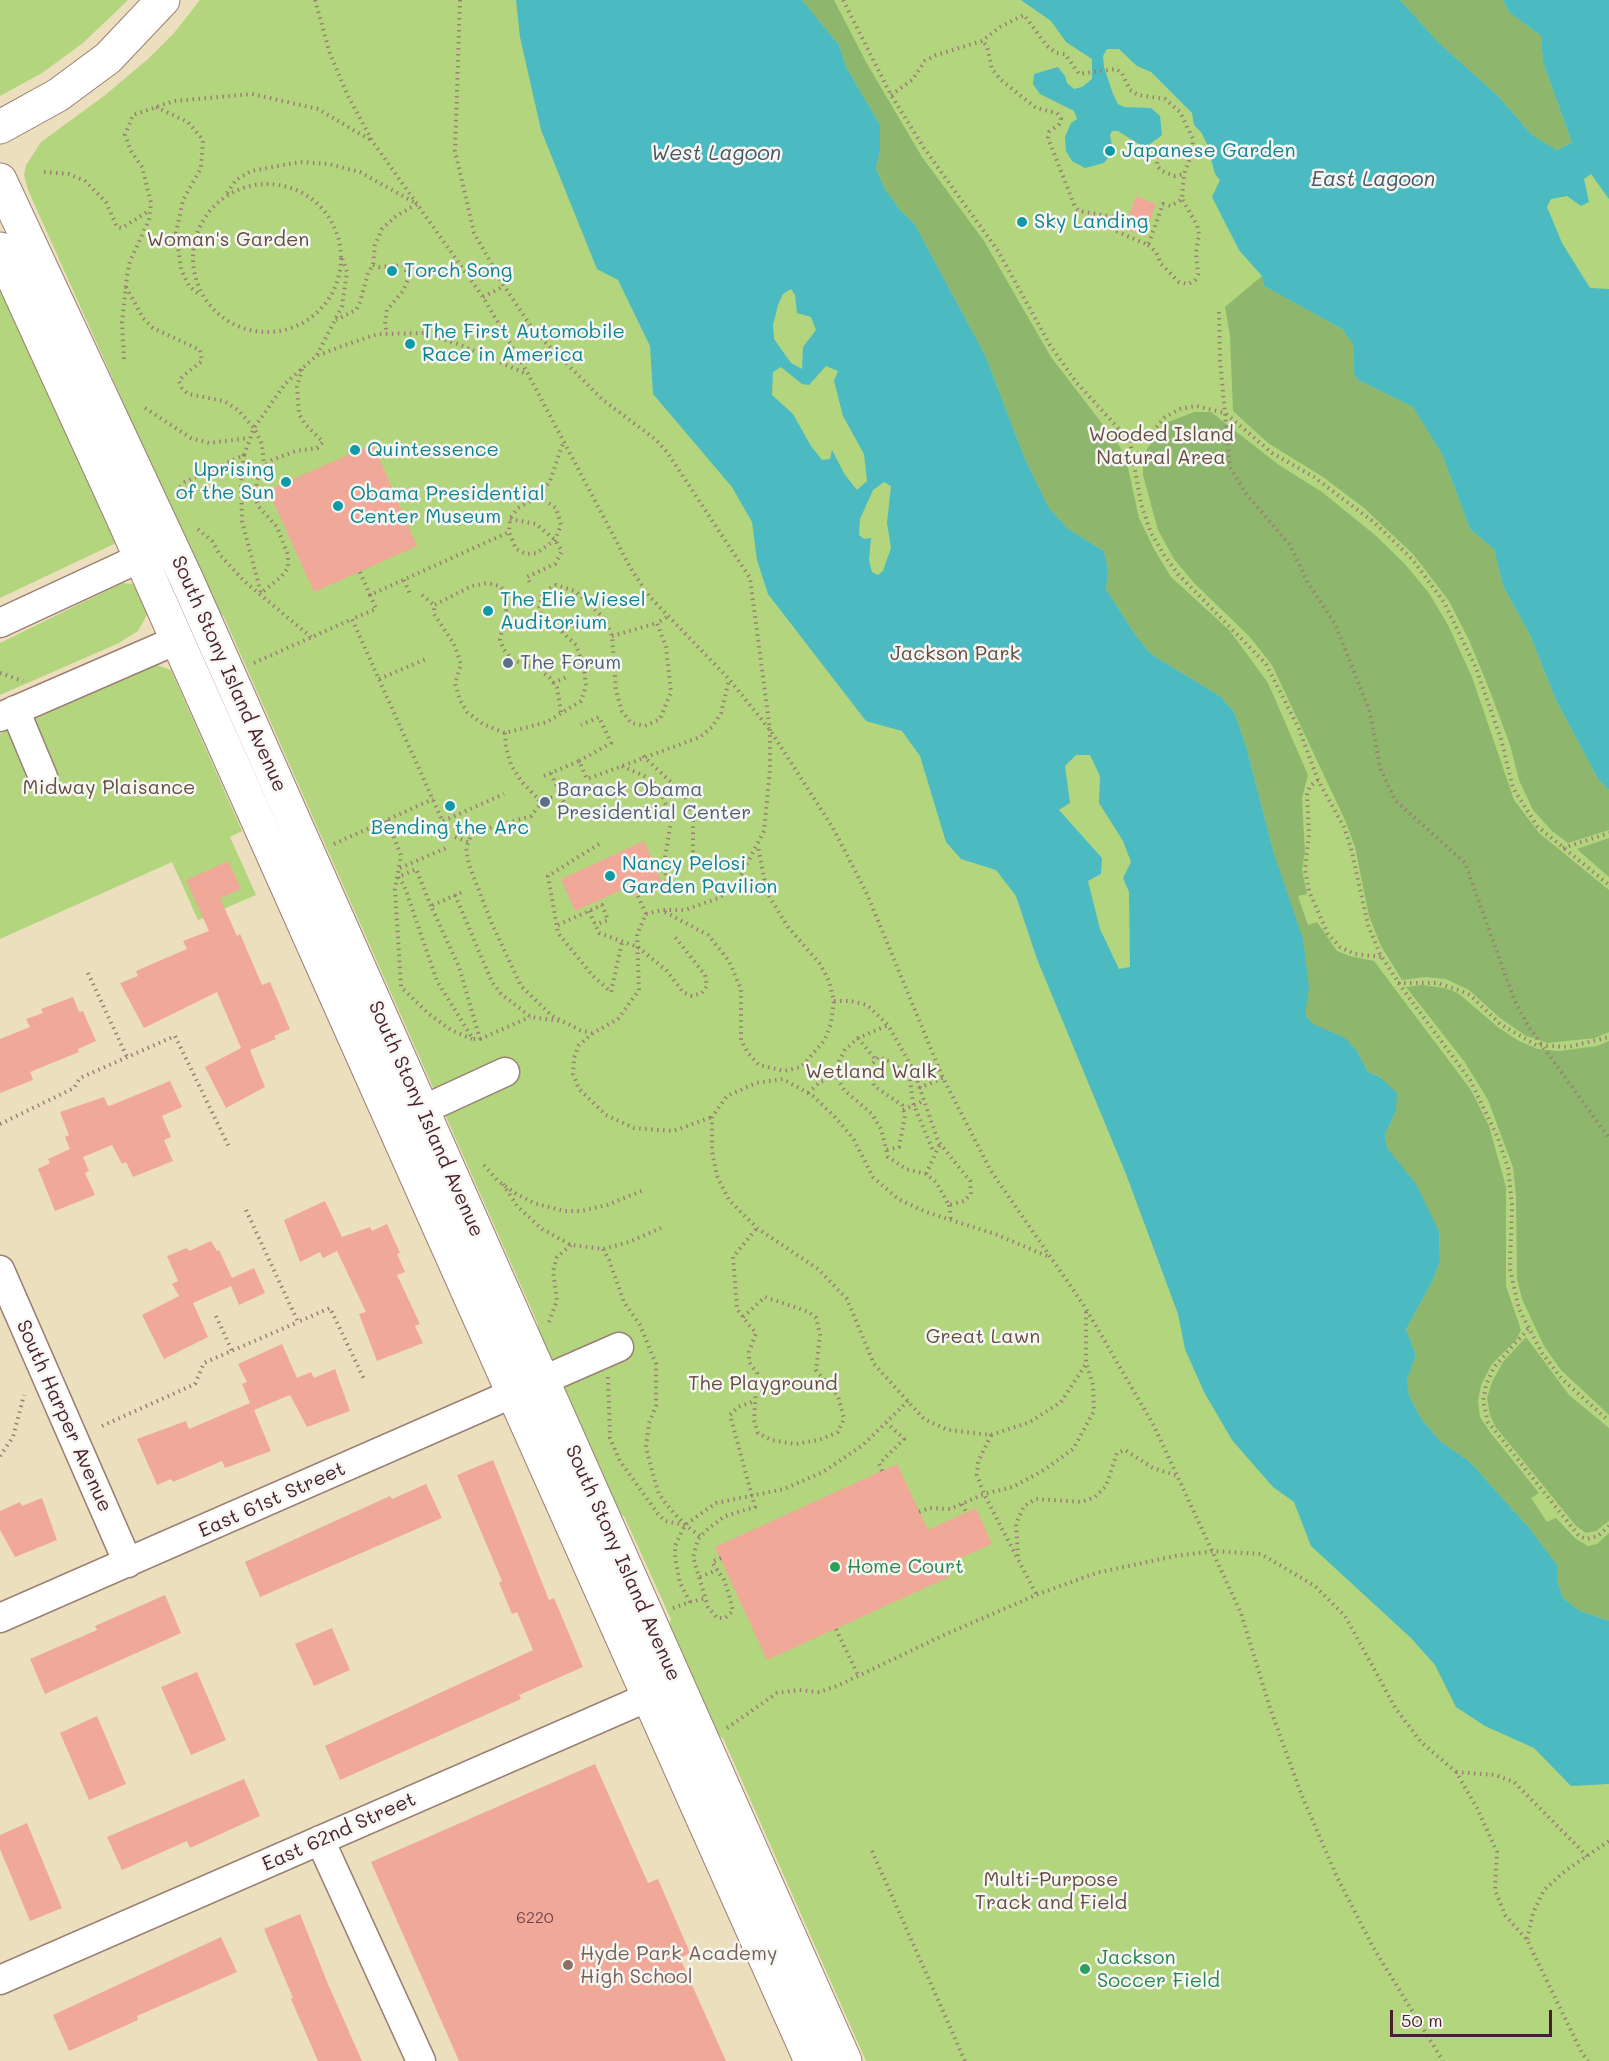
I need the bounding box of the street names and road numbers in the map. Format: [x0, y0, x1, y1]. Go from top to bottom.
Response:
street label: South Stony Island Avenue [166, 552, 292, 796]
street label: South Stony Island Avenue [363, 997, 489, 1241]
street label: South Harper Avenue [11, 1316, 117, 1516]
street label: South Stony Island Avenue [560, 1441, 686, 1685]
street label: East 61st Street [195, 1457, 349, 1543]
street label: East 62nd Street [258, 1787, 420, 1877]

